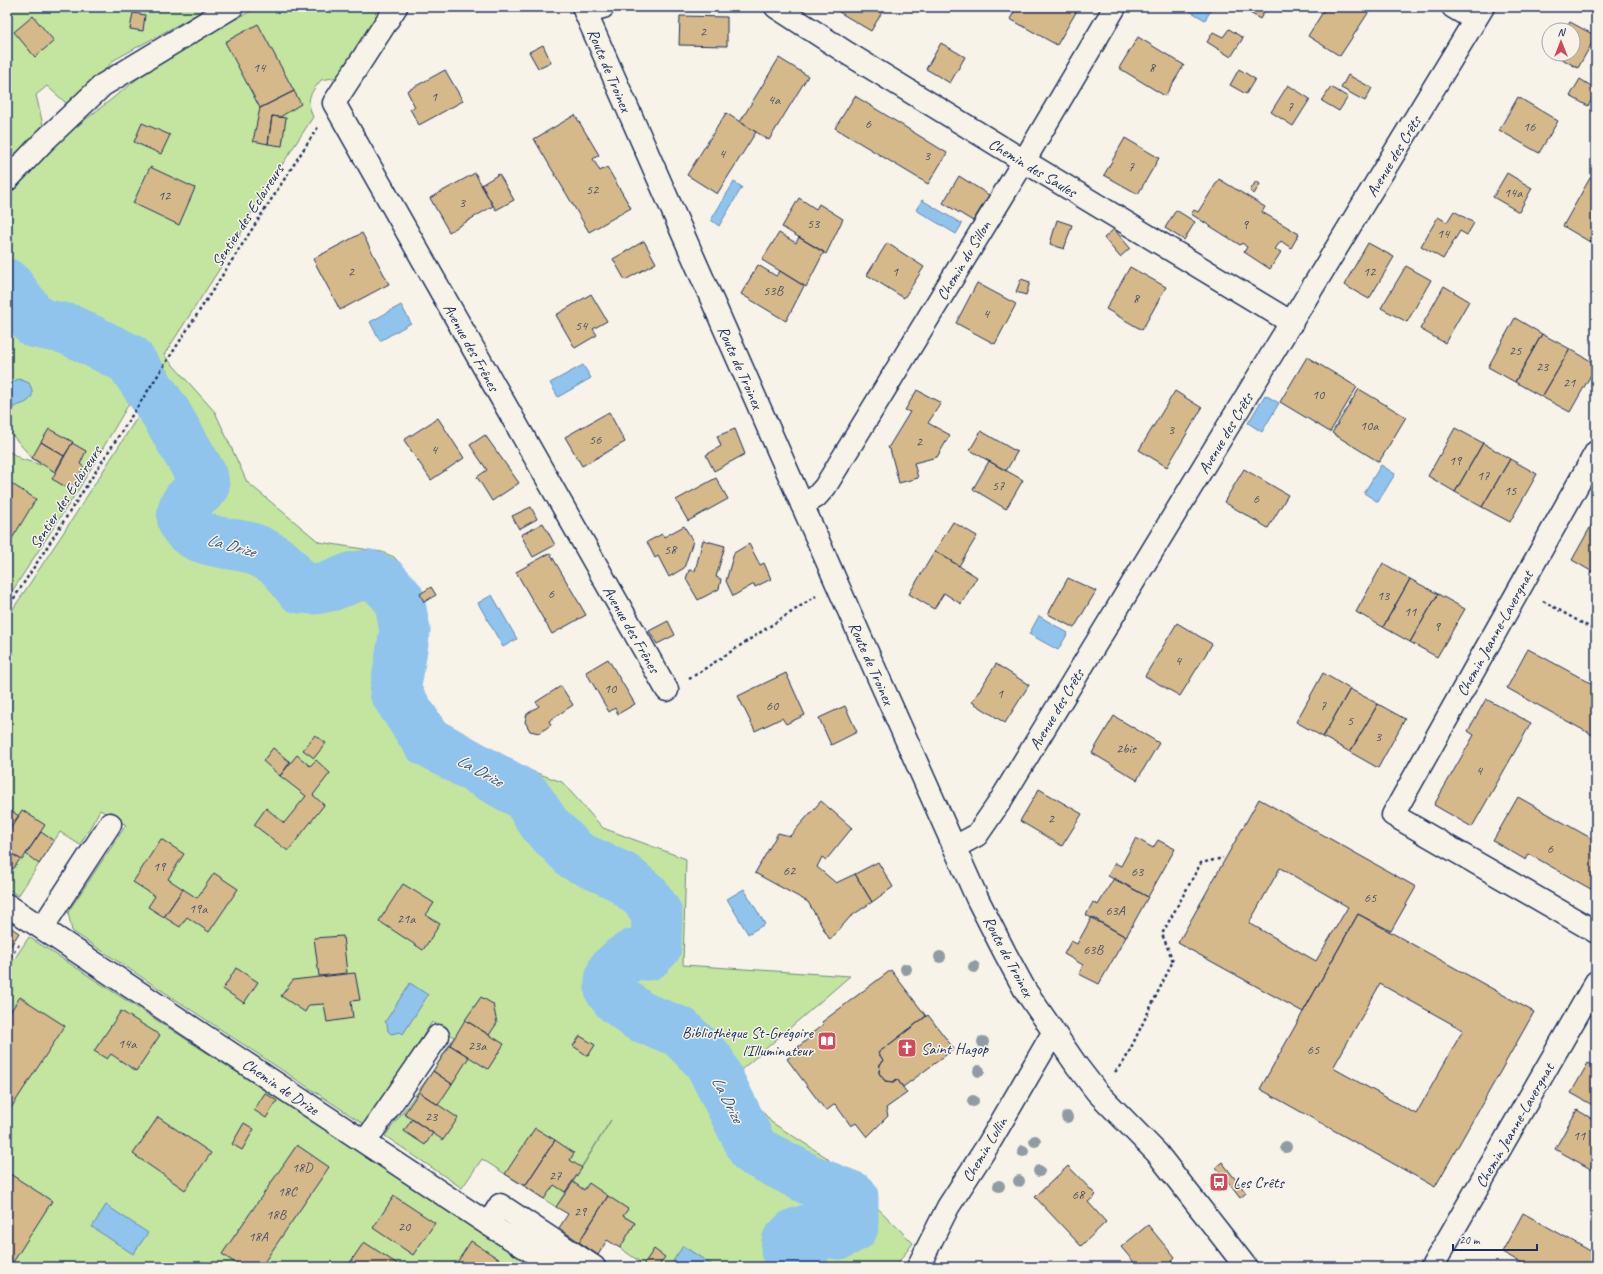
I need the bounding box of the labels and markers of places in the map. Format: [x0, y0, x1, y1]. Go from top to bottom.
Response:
place label: Bibliothèque St-Grégoire l'Illuminateur [682, 1023, 815, 1061]
library icon: Bibliothèque St-Grégoire l'Illuminateur [816, 1030, 838, 1052]
church icon: Saint Hagop [896, 1037, 918, 1059]
place label: Saint Hagop [921, 1039, 989, 1059]
bus stop icon: Les Crêts [1208, 1171, 1230, 1193]
place label: Les Crêts [1233, 1173, 1285, 1193]

